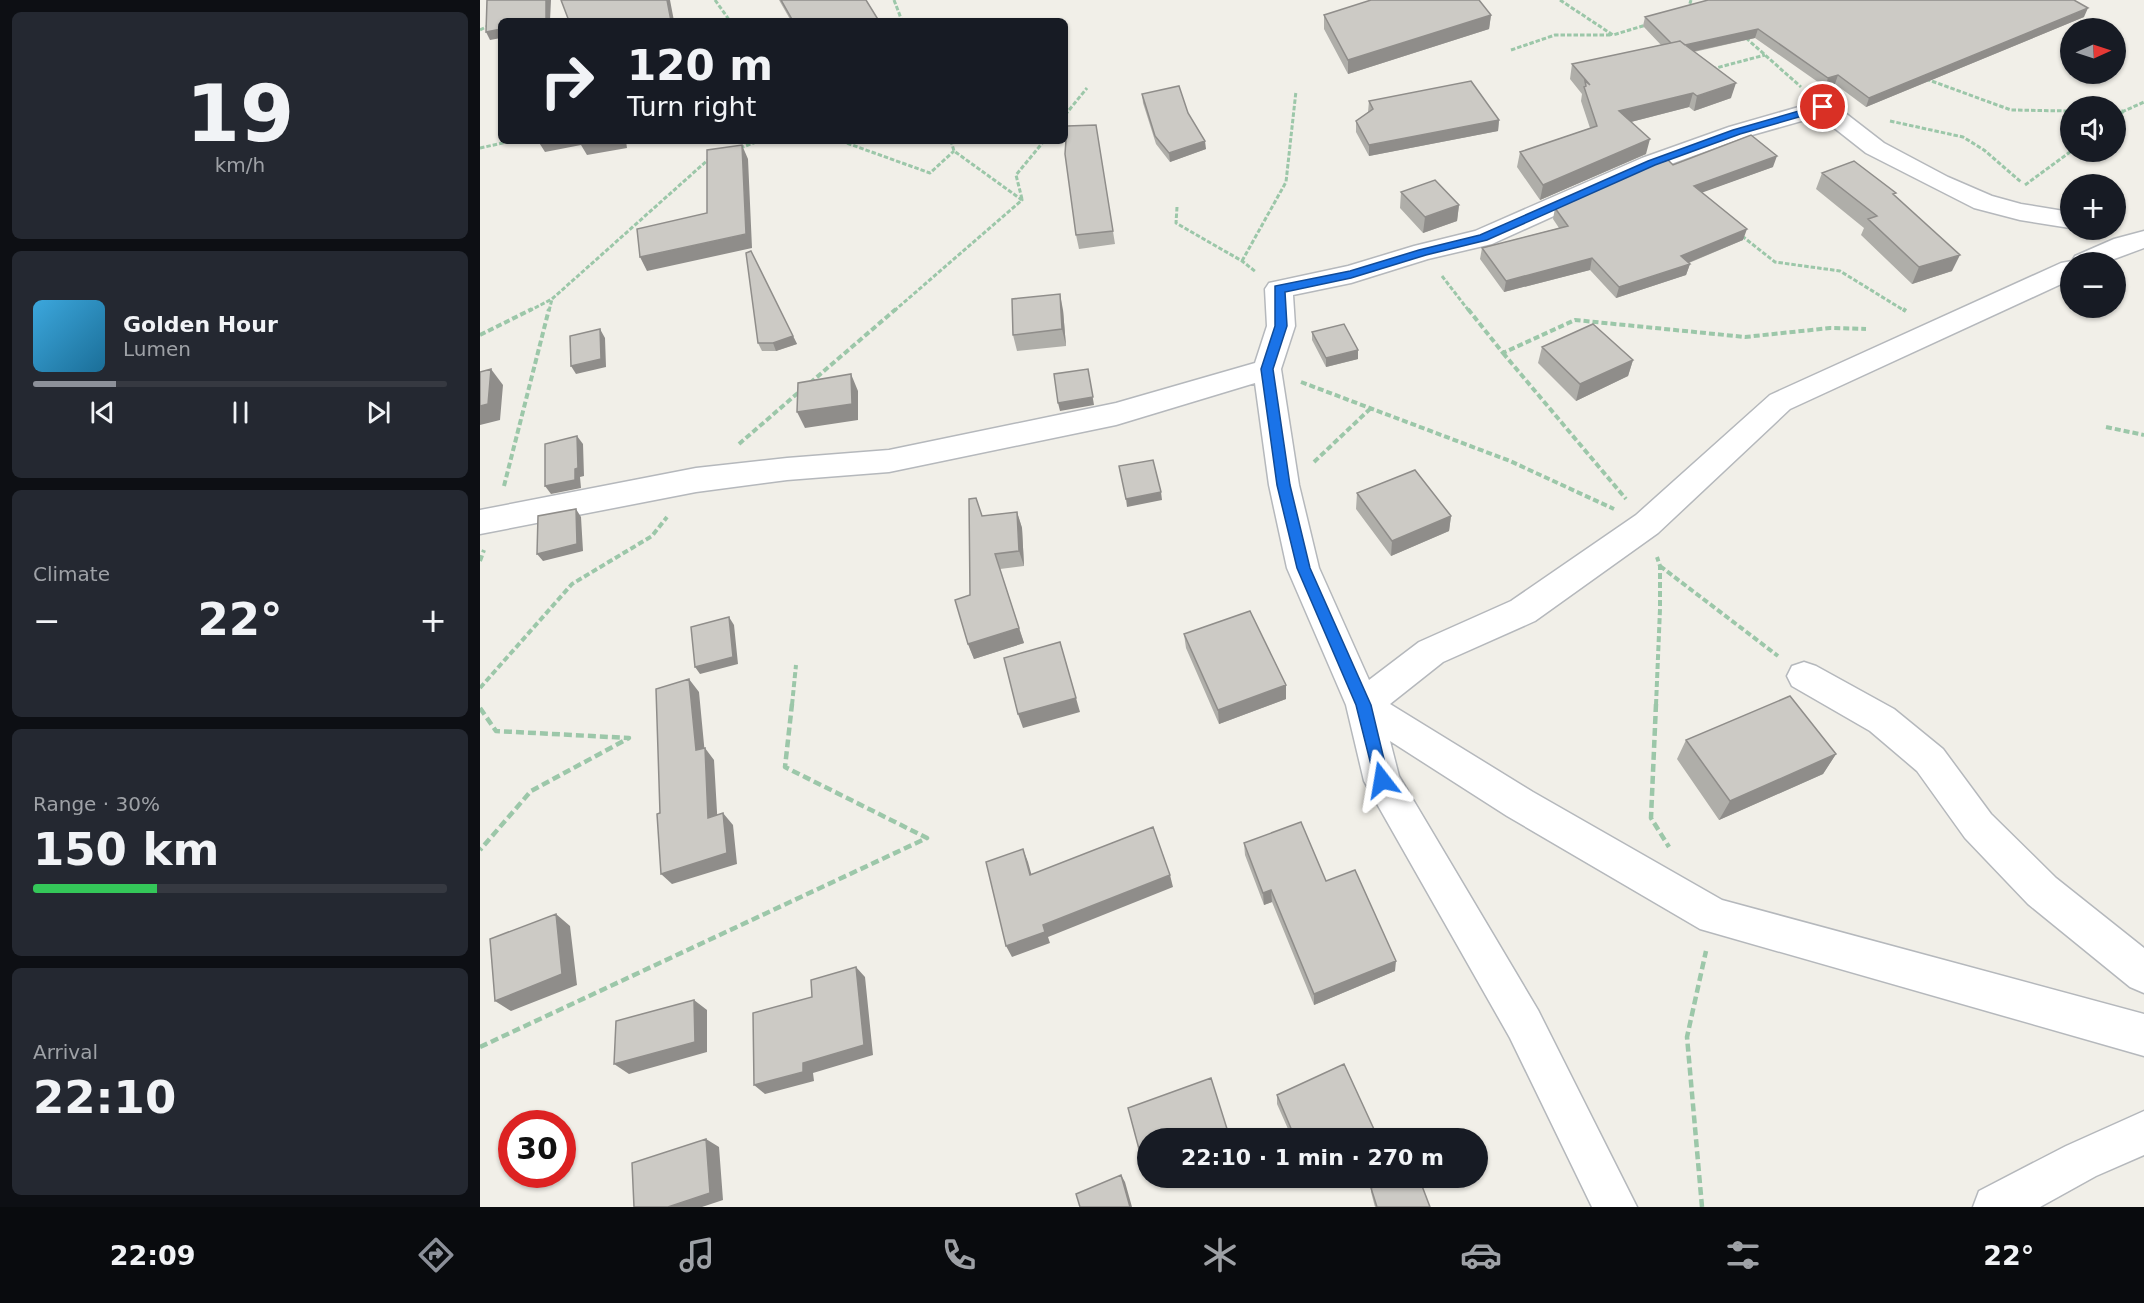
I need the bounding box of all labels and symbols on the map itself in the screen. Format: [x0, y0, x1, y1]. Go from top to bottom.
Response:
north arrow [2060, 18, 2126, 84]
pin [1797, 81, 1848, 132]
position arrow [1350, 748, 1414, 812]
speed limit sign: 30 [498, 1110, 576, 1188]

